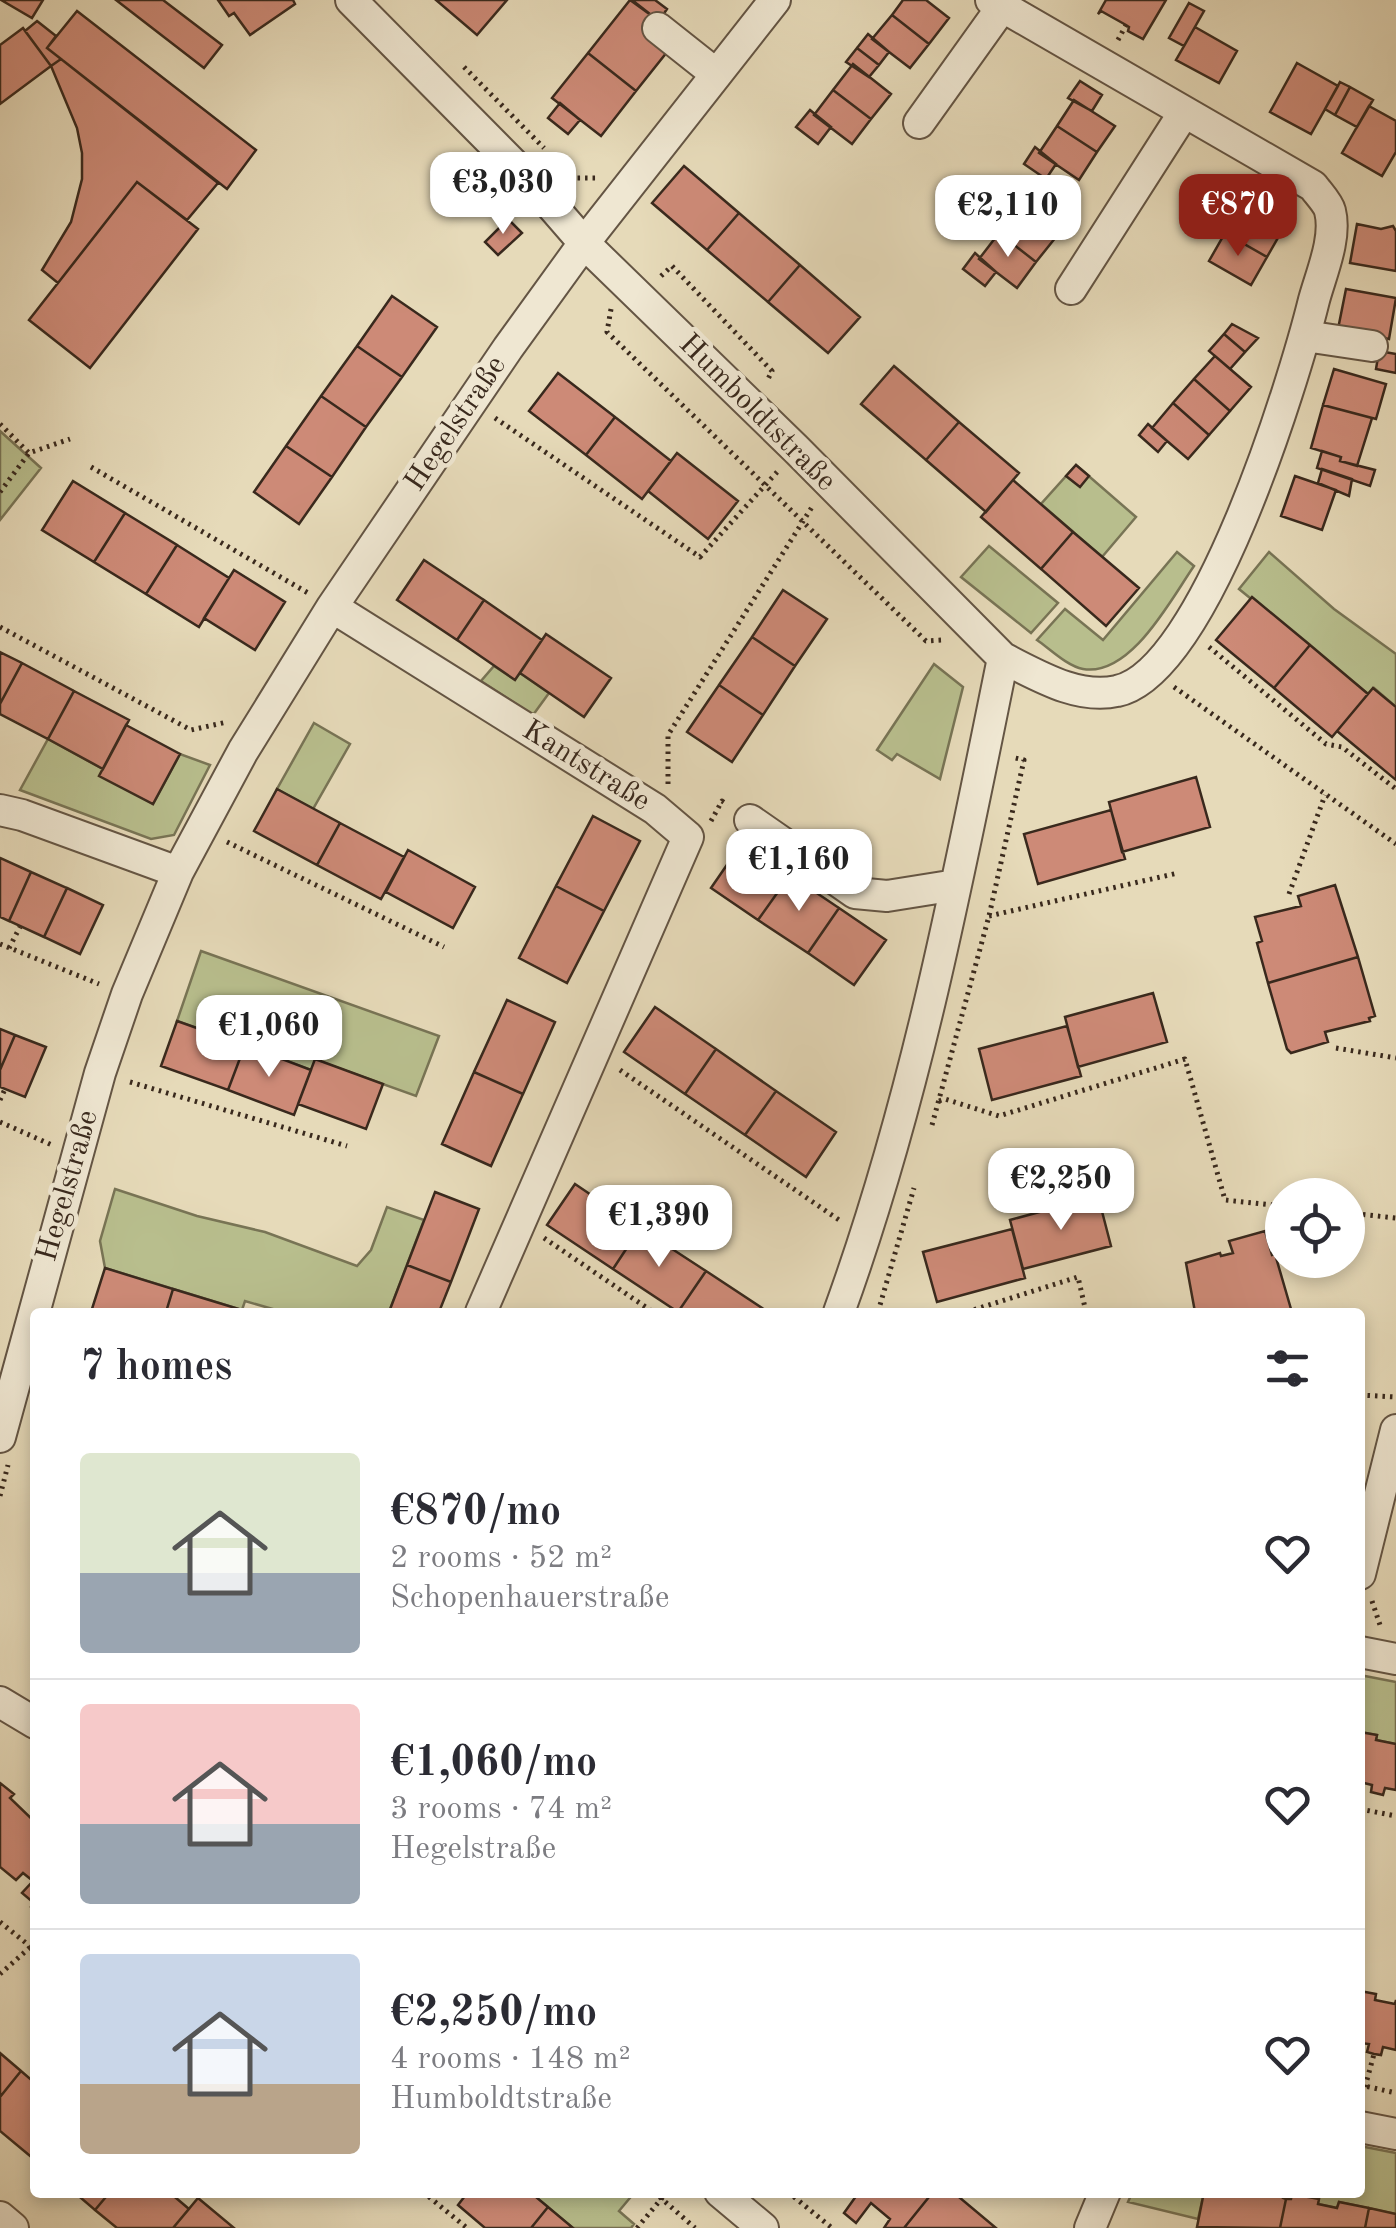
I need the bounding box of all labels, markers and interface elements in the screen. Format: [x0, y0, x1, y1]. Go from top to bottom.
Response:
pin: €3,030 [422, 152, 584, 237]
text: €3,030 [452, 168, 554, 200]
pin: €870 [1179, 174, 1297, 259]
pin: €2,110 [927, 175, 1089, 260]
text: €870 [1201, 190, 1275, 222]
text: €2,110 [957, 191, 1059, 223]
street label: Humboldtstraße [673, 329, 841, 497]
street label: Hegelstraße [400, 351, 512, 497]
street label: Kantstraße [517, 715, 655, 817]
pin: €1,160 [718, 829, 880, 914]
text: €1,160 [748, 845, 850, 877]
pin: €1,060 [188, 995, 350, 1080]
text: €1,060 [218, 1011, 320, 1043]
street label: Hegelstraße [32, 1107, 104, 1265]
pin: €2,250 [980, 1148, 1142, 1233]
text: €2,250 [1010, 1164, 1112, 1196]
map controls [1265, 1178, 1365, 1278]
button: locate [1265, 1178, 1365, 1278]
pin: €1,390 [578, 1185, 740, 1270]
text: €1,390 [608, 1201, 710, 1233]
icon: filters [1260, 1341, 1315, 1396]
text: 7 homes [80, 1347, 232, 1389]
text: €870/mo [390, 1492, 561, 1534]
icon: home [160, 1493, 280, 1613]
icon: heart [1260, 1526, 1315, 1581]
text: 2 rooms · 52 m² [390, 1543, 612, 1575]
text: Schopenhauerstraße [390, 1583, 669, 1615]
text: €1,060/mo [390, 1743, 597, 1785]
icon: home [160, 1744, 280, 1864]
icon: heart [1260, 1777, 1315, 1832]
text: 3 rooms · 74 m² [390, 1794, 612, 1826]
text: Hegelstraße [390, 1834, 556, 1866]
text: €2,250/mo [390, 1993, 597, 2035]
icon: home [160, 1994, 280, 2114]
icon: heart [1260, 2027, 1315, 2082]
text: 4 rooms · 148 m² [390, 2044, 631, 2076]
text: Humboldtstraße [390, 2084, 612, 2116]

